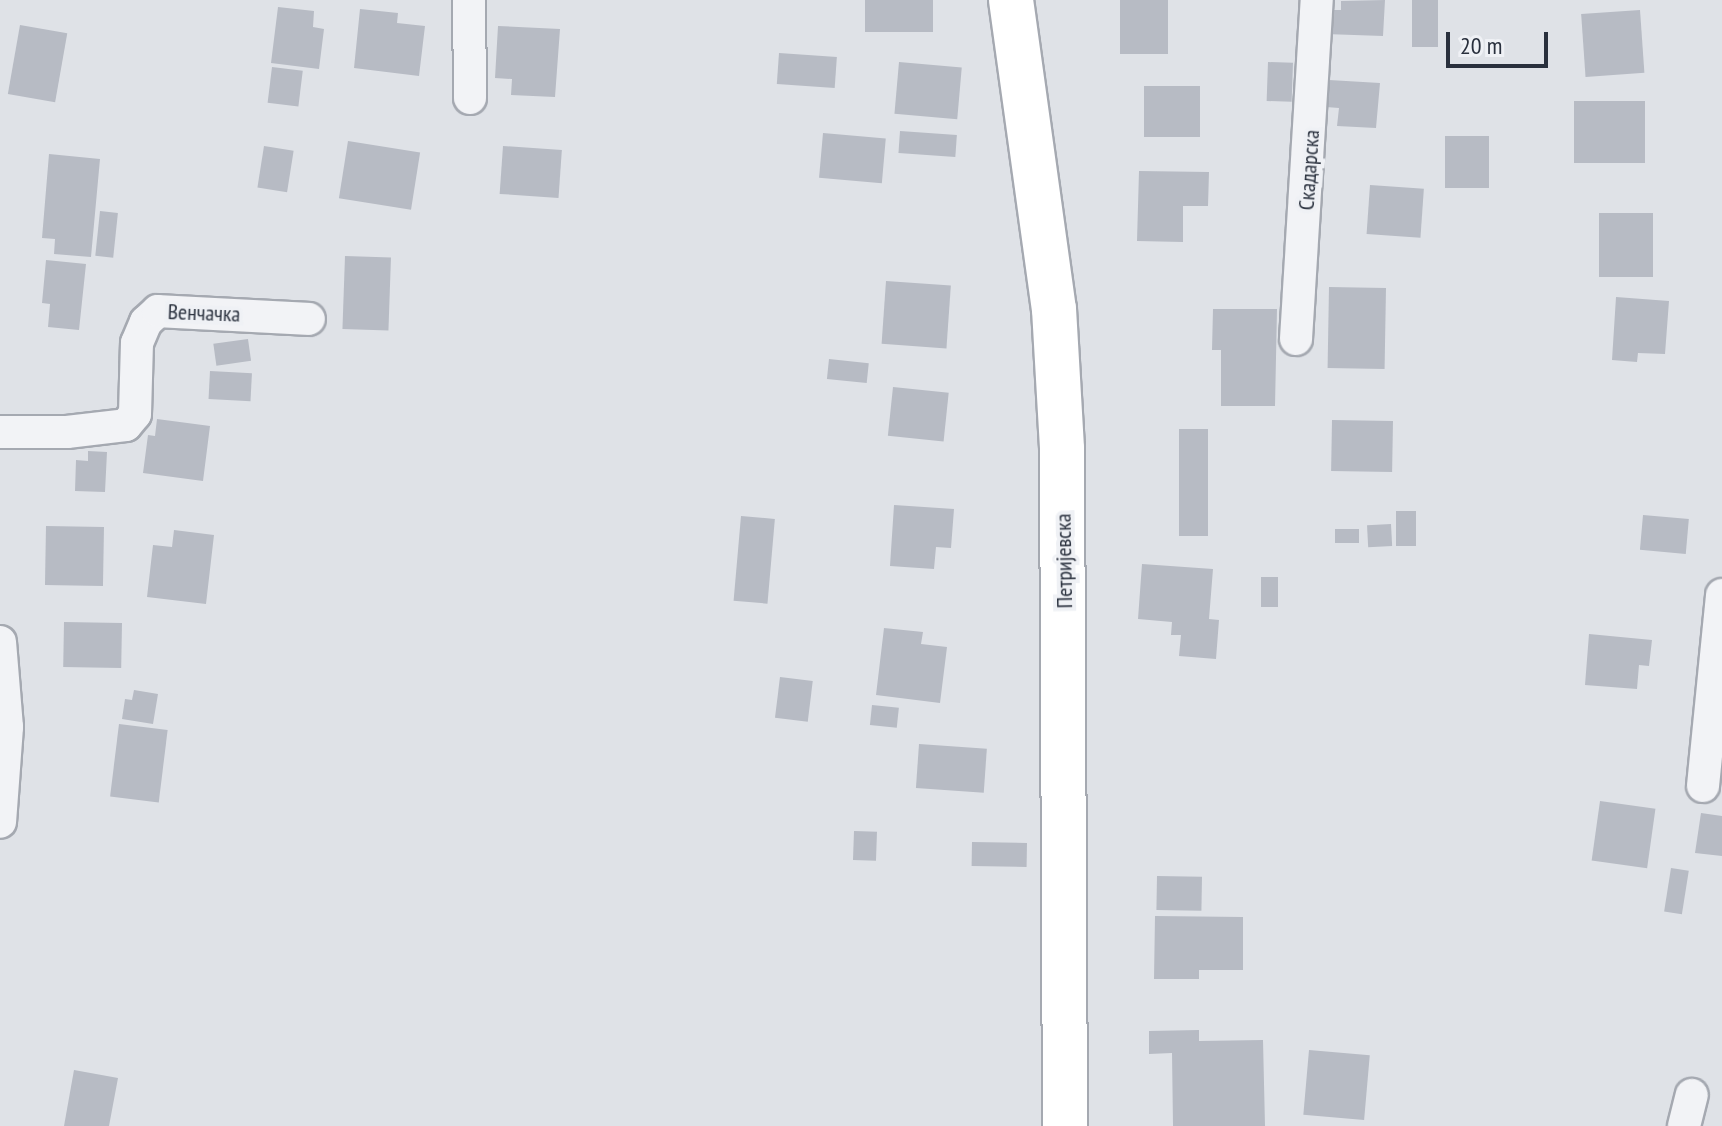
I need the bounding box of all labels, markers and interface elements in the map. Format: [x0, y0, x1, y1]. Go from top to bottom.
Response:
scale bar [1450, 16, 1552, 66]
text: 20 m [1460, 30, 1502, 61]
street label: Скадарска [1293, 129, 1325, 211]
street label: Венчачка [167, 299, 241, 327]
street label: Петријевска [1050, 513, 1078, 609]

